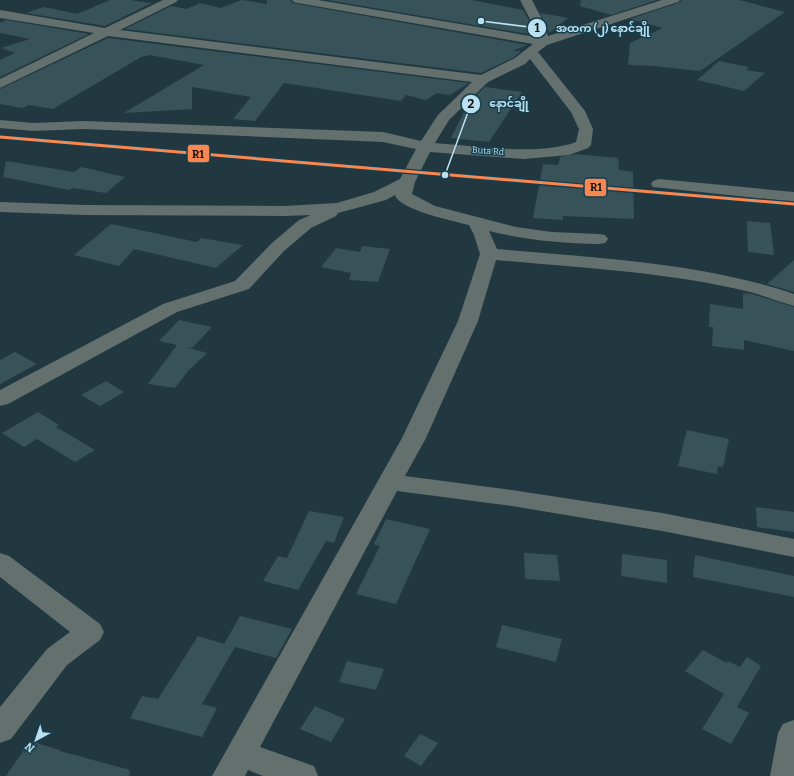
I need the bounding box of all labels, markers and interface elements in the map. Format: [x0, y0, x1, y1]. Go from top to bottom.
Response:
callout: အထက (၂) နောင်ချို [527, 17, 658, 40]
text: 1 [534, 21, 540, 35]
text: အထက (၂) နောင်ချို [556, 21, 650, 37]
callout: နောင်ချို [461, 92, 537, 115]
text: နောင်ချို [489, 96, 529, 112]
text: 2 [468, 97, 475, 111]
line badge: R1 [187, 144, 210, 163]
street label: Buta Rd [472, 145, 505, 157]
text: R1 [192, 148, 204, 161]
line badge: R1 [584, 178, 607, 197]
text: R1 [590, 181, 602, 194]
north arrow [16, 720, 56, 760]
text: N [22, 739, 37, 755]

